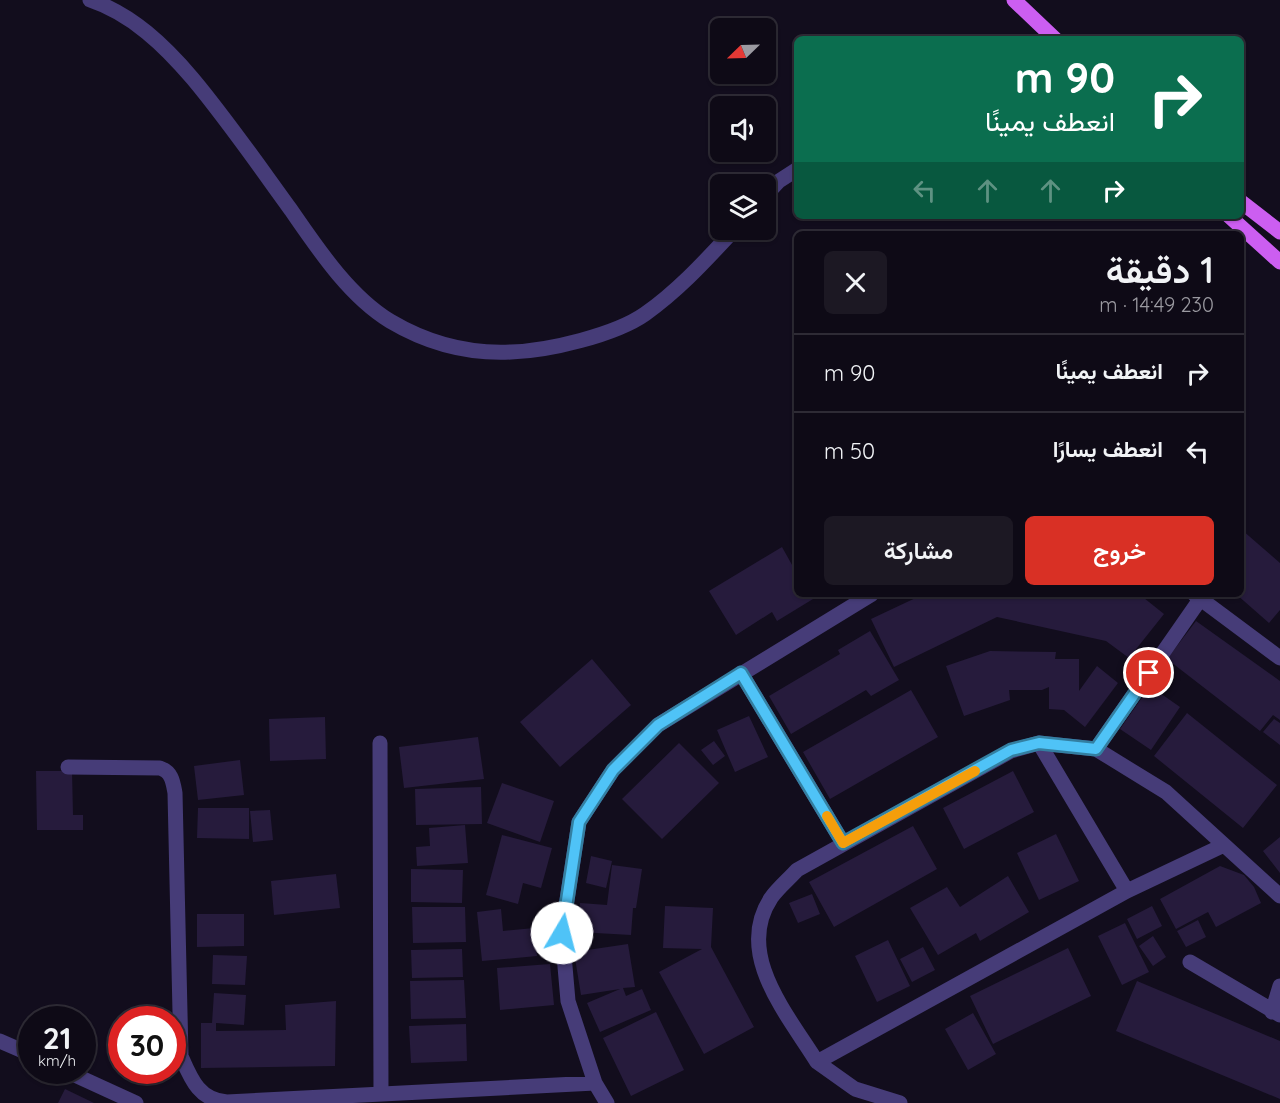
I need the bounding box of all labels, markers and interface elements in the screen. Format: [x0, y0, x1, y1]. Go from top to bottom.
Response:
north arrow [710, 18, 776, 84]
map controls [710, 18, 776, 240]
text: 90 m [1015, 51, 1115, 104]
icon: right [1136, 60, 1214, 138]
button: sound [710, 96, 776, 162]
text: انعطف يمينًا [985, 104, 1115, 138]
button: layers [710, 174, 776, 240]
icon: left [908, 174, 941, 207]
icon: ahead [971, 174, 1004, 207]
icon: ahead [1034, 174, 1067, 207]
icon: right [1097, 174, 1130, 207]
text: 1 دقيقة [1106, 247, 1214, 292]
button: close [824, 251, 887, 314]
text: 230 m · 14:49 [1099, 292, 1214, 317]
text: انعطف يمينًا [1055, 357, 1163, 385]
icon: right [1181, 357, 1214, 390]
text: 90 m [824, 359, 875, 387]
text: انعطف يسارًا [1053, 435, 1163, 463]
icon: left [1181, 435, 1214, 468]
text: 50 m [824, 437, 875, 465]
button: مشاركة [824, 516, 1013, 585]
button: خروج [1025, 516, 1214, 585]
pin [1123, 647, 1174, 698]
icon: arrive [1132, 656, 1165, 689]
position arrow [530, 901, 594, 965]
speed limit sign: 30 [108, 1006, 186, 1084]
text: 21 [43, 1019, 71, 1057]
text: km/h [38, 1051, 76, 1070]

